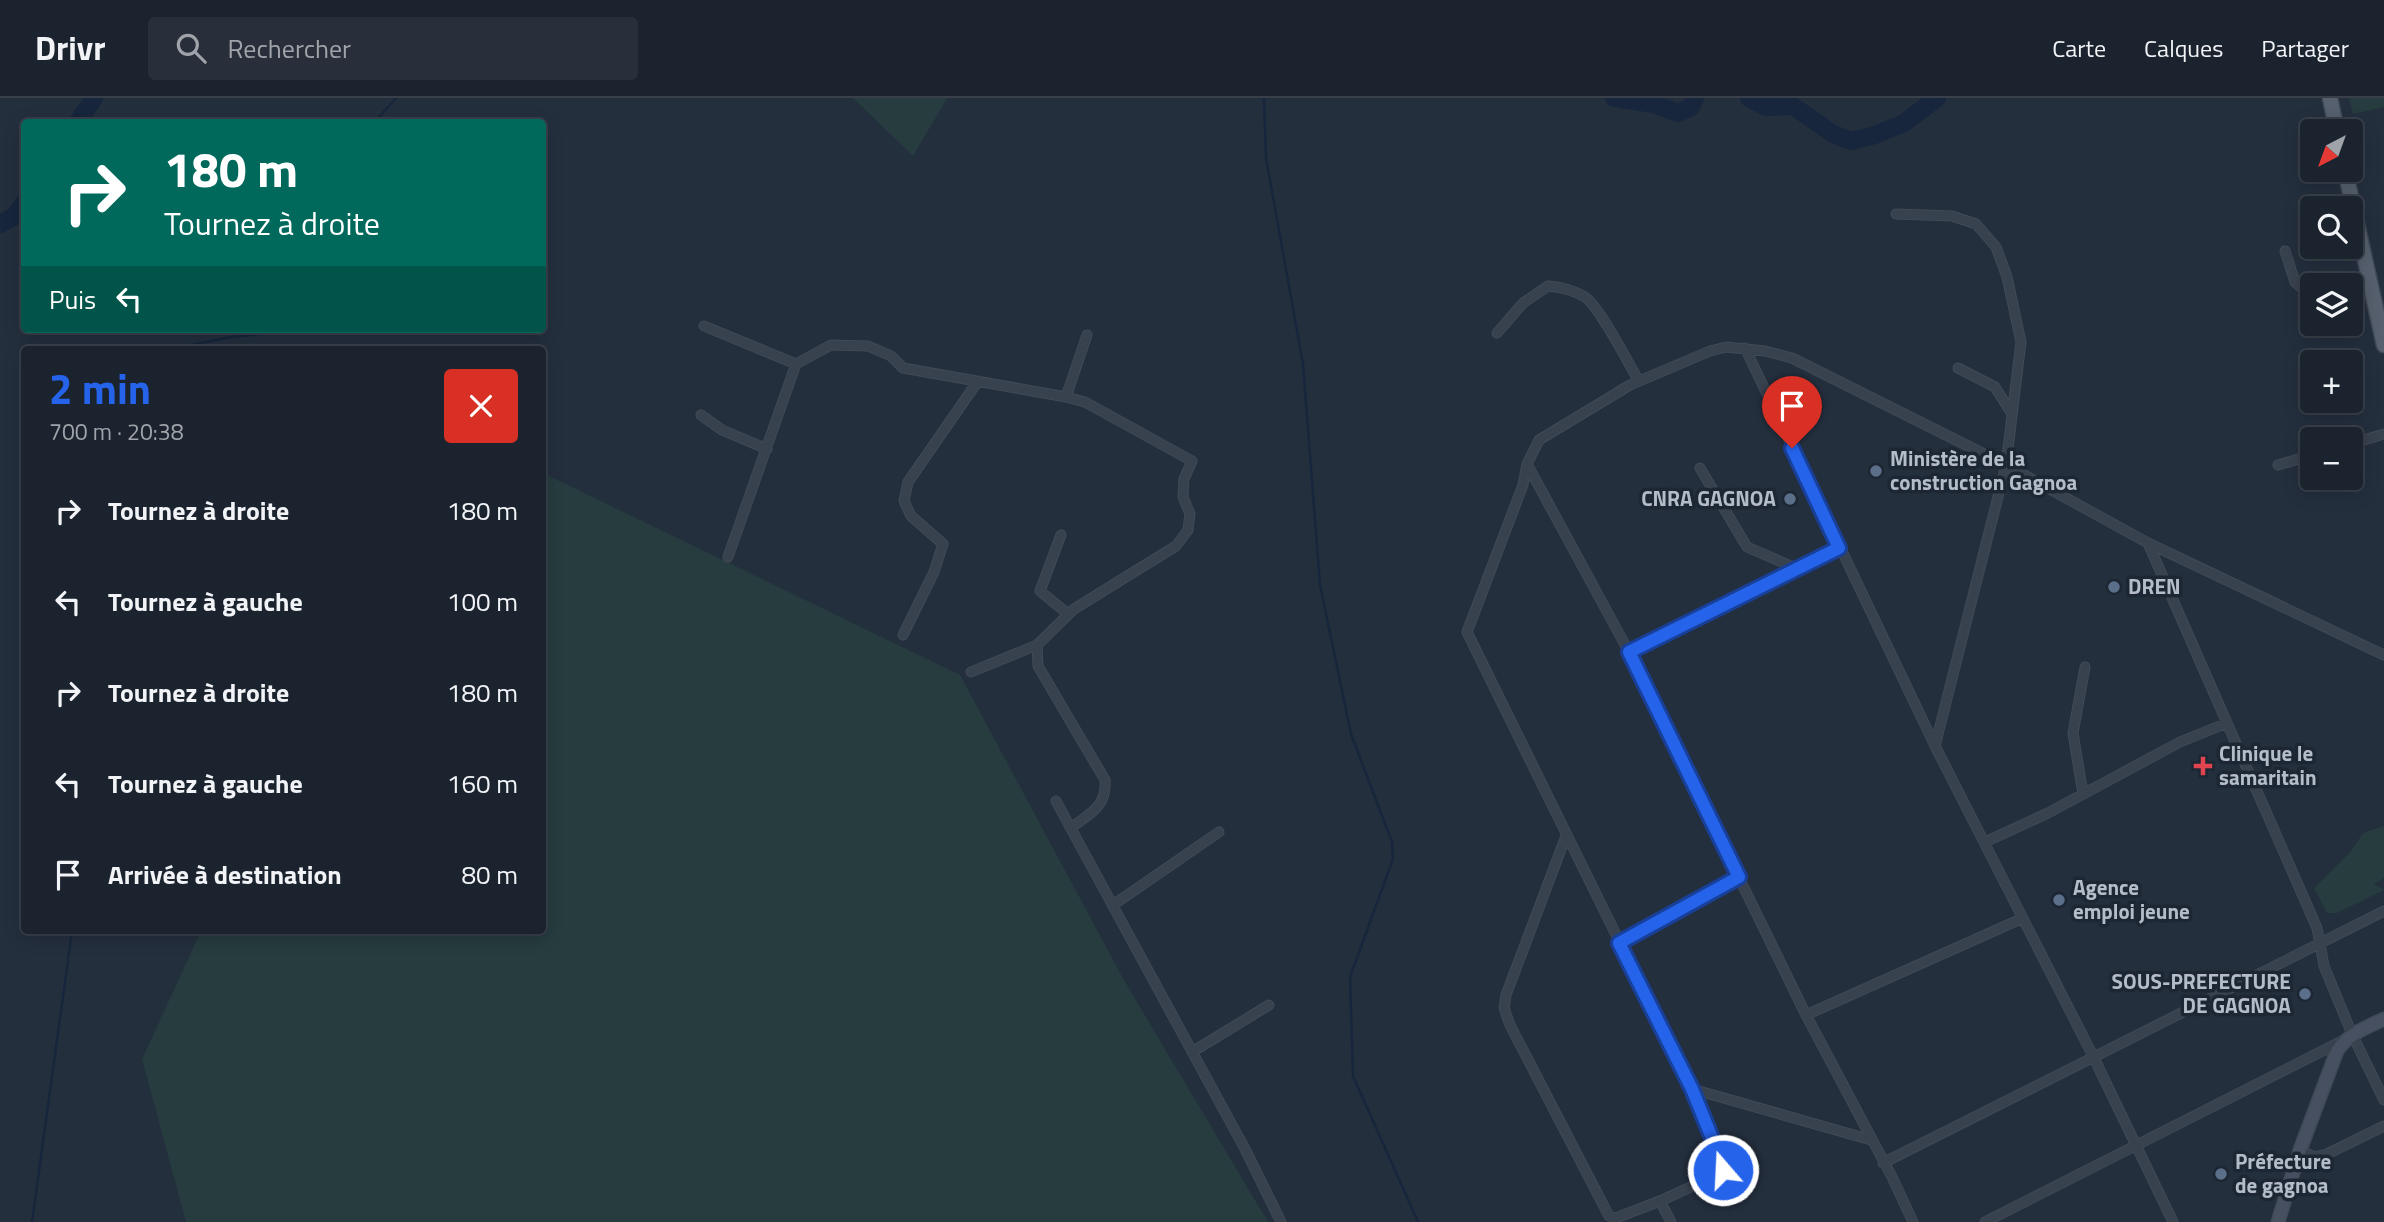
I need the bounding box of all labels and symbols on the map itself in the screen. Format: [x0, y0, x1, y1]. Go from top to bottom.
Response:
north arrow [2300, 119, 2362, 182]
pin [1762, 376, 1822, 448]
place label: Ministère de la construction Gagnoa [1890, 442, 2077, 498]
marker: Ministère de la construction Gagnoa [1868, 463, 1884, 479]
place label: CNRA GAGNOA [1641, 482, 1776, 514]
marker: CNRA GAGNOA [1782, 491, 1798, 507]
place label: DREN [2128, 570, 2181, 602]
marker: DREN [2106, 579, 2122, 595]
place label: Clinique le samaritain [2219, 737, 2317, 793]
marker: Clinique le samaritain [2193, 756, 2213, 776]
place label: Agence emploi jeune [2073, 871, 2190, 927]
marker: Agence emploi jeune [2051, 892, 2067, 908]
place label: SOUS-PREFECTURE DE GAGNOA [2112, 965, 2291, 1021]
marker: SOUS-PREFECTURE DE GAGNOA [2297, 986, 2313, 1002]
position arrow [1686, 1133, 1760, 1207]
place label: Préfecture de gagnoa [2235, 1145, 2331, 1201]
marker: Préfecture de gagnoa [2213, 1166, 2229, 1182]

